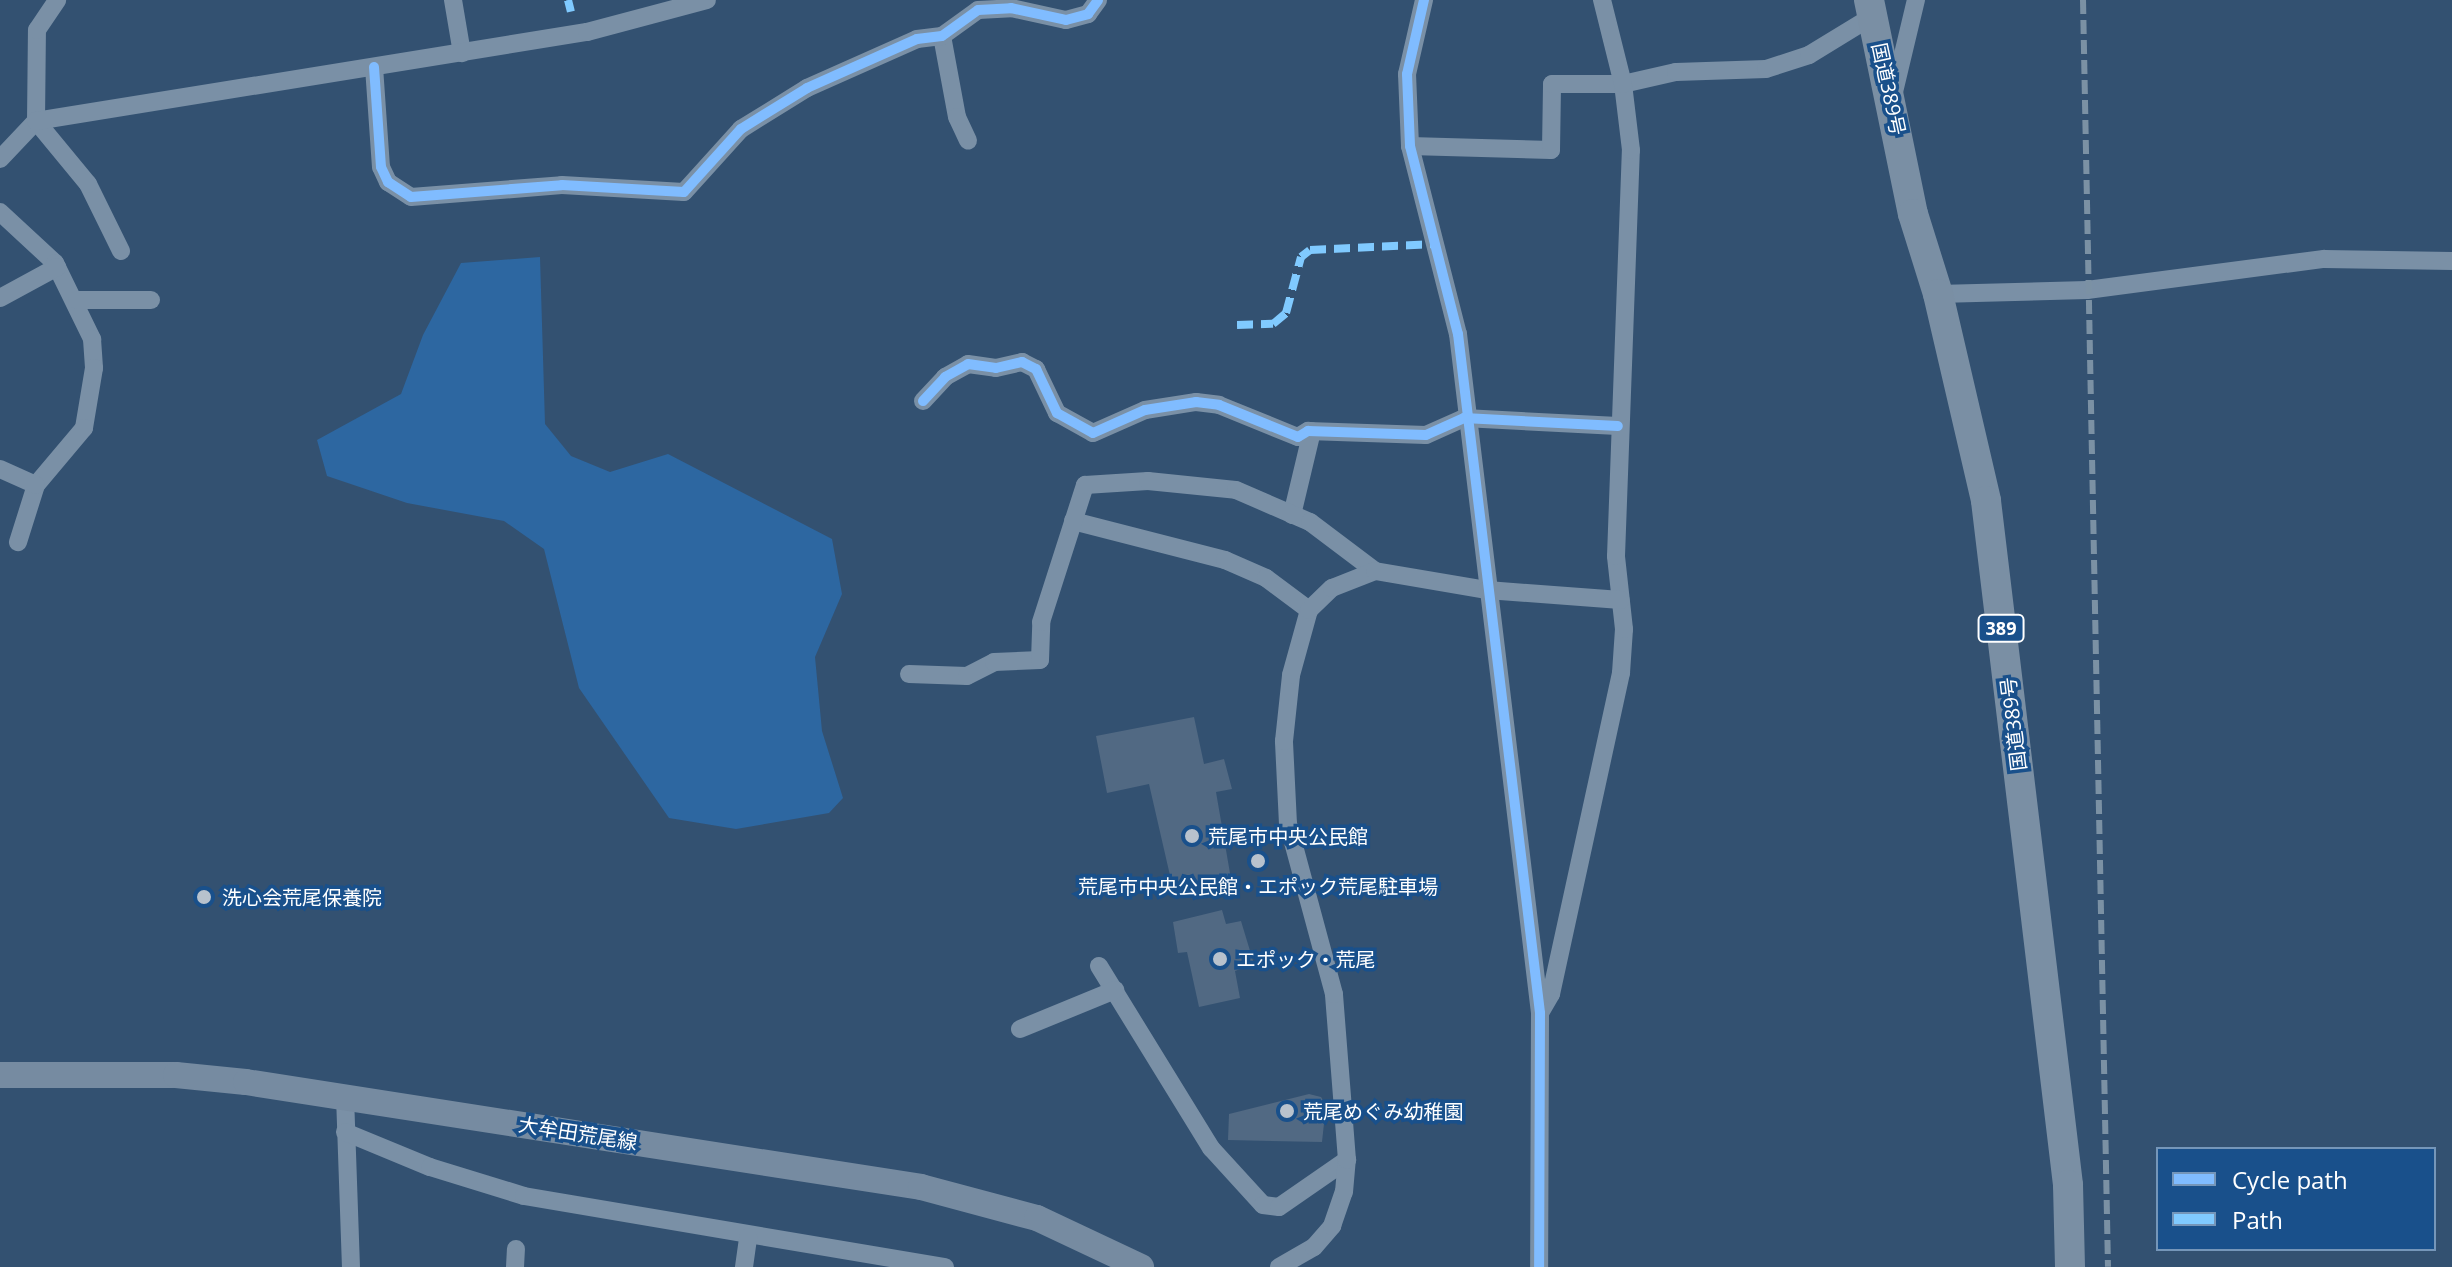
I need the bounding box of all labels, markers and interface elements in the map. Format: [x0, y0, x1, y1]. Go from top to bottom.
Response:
street label: 国道389号 [1867, 40, 1911, 138]
road number: 389 [1977, 614, 2025, 642]
street label: 国道389号 [1995, 676, 2031, 772]
place label: 荒尾市中央公民館 [1208, 824, 1368, 848]
marker: 荒尾市中央公民館 [1183, 827, 1201, 845]
marker: 荒尾市中央公民館・エポック荒尾駐車場 [1249, 852, 1267, 870]
place label: 荒尾市中央公民館・エポック荒尾駐車場 [1078, 874, 1438, 898]
place label: 洗心会荒尾保養院 [222, 885, 382, 909]
marker: 洗心会荒尾保養院 [193, 886, 215, 908]
place label: エポック・荒尾 [1236, 947, 1376, 971]
marker: エポック・荒尾 [1211, 950, 1229, 968]
place label: 荒尾めぐみ幼稚園 [1303, 1099, 1463, 1123]
marker: 荒尾めぐみ幼稚園 [1278, 1102, 1296, 1120]
street label: 大牟田荒尾線 [517, 1112, 639, 1154]
legend [2156, 1147, 2436, 1251]
text: Cycle path [2232, 1163, 2348, 1196]
text: Path [2232, 1203, 2283, 1236]

